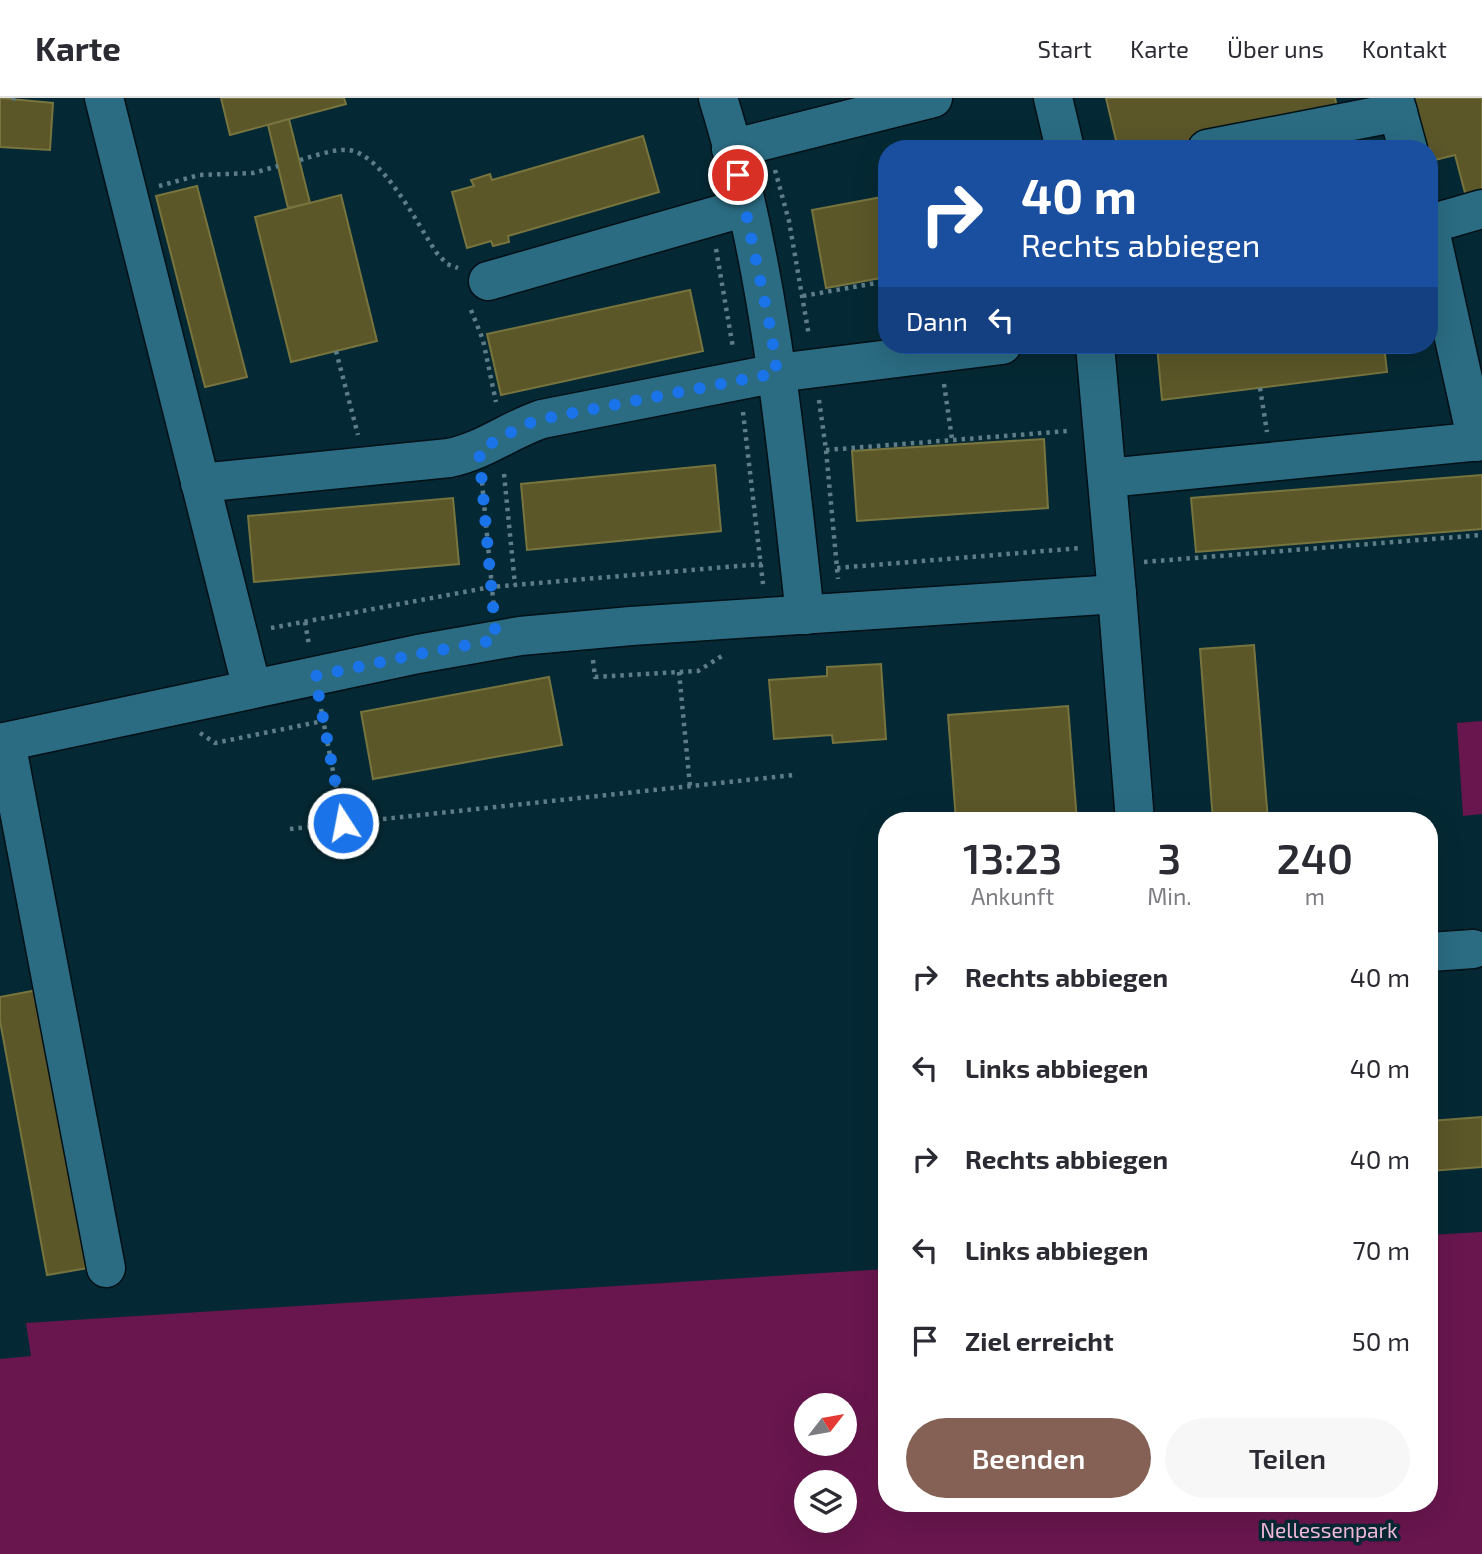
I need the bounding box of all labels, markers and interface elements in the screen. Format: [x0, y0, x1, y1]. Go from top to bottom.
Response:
text: Karte [35, 28, 121, 68]
text: Start [1038, 34, 1092, 63]
text: Karte [1130, 34, 1189, 63]
text: Über uns [1227, 34, 1324, 63]
text: Kontakt [1362, 34, 1447, 63]
pin [708, 145, 768, 205]
icon: arrive [719, 156, 757, 194]
text: 40 m [1021, 165, 1137, 224]
icon: right [906, 168, 997, 259]
text: Rechts abbiegen [1021, 225, 1260, 263]
icon: left [982, 301, 1020, 339]
text: Dann [906, 305, 968, 336]
position arrow [306, 786, 380, 860]
text: 13:23 [963, 832, 1062, 882]
text: 3 [1158, 832, 1181, 882]
text: 240 [1277, 832, 1353, 882]
text: Ankunft [971, 882, 1054, 910]
text: Min. [1147, 882, 1192, 910]
text: m [1305, 882, 1325, 910]
icon: right [906, 958, 944, 996]
text: Rechts abbiegen [965, 961, 1168, 992]
text: 40 m [1350, 961, 1410, 992]
icon: left [906, 1049, 944, 1087]
text: Links abbiegen [965, 1052, 1149, 1083]
text: 40 m [1350, 1052, 1410, 1083]
icon: right [906, 1140, 944, 1178]
text: Rechts abbiegen [965, 1143, 1168, 1174]
text: 40 m [1350, 1143, 1410, 1174]
icon: left [906, 1231, 944, 1269]
text: Links abbiegen [965, 1234, 1149, 1265]
text: 70 m [1352, 1234, 1410, 1265]
icon: arrive [906, 1322, 944, 1360]
text: Ziel erreicht [965, 1325, 1114, 1356]
text: 50 m [1352, 1325, 1410, 1356]
north arrow [794, 1393, 858, 1456]
map controls [794, 1393, 857, 1533]
button: Beenden [906, 1418, 1151, 1498]
button: Teilen [1165, 1418, 1410, 1498]
button: layers [794, 1470, 857, 1533]
park label: Nellessenpark [1260, 1517, 1398, 1542]

